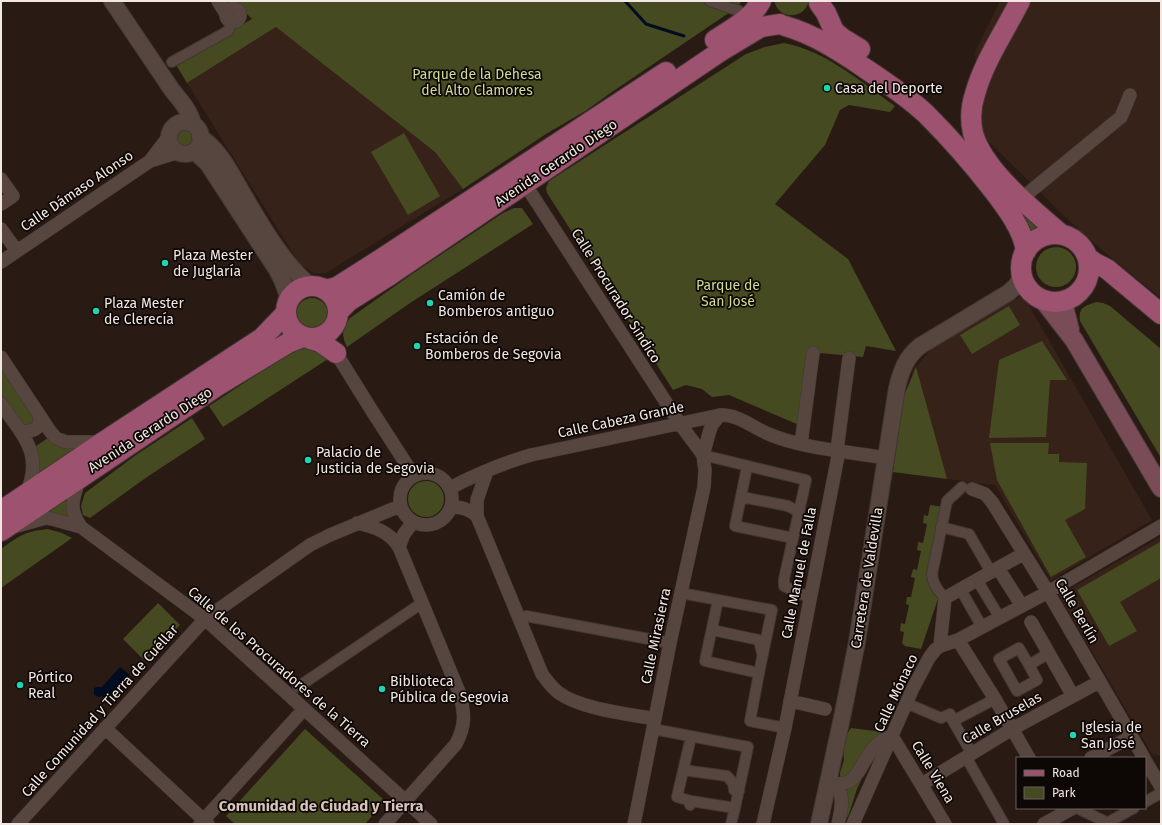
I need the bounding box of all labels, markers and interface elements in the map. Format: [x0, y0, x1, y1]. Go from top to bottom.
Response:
park label: Parque de la Dehesa del Alto Clamores [412, 66, 542, 99]
place label: Casa del Deporte [835, 80, 943, 97]
marker: Casa del Deporte [822, 83, 832, 93]
street label: Avenida Gerardo Diego [491, 116, 621, 210]
street label: Calle Dámaso Alonso [17, 147, 137, 235]
street label: Calle Procurador Síndico [568, 226, 664, 366]
place label: Plaza Mester de Juglaría [173, 247, 253, 280]
marker: Plaza Mester de Juglaría [160, 258, 170, 268]
park label: Parque de San José [696, 277, 760, 310]
place label: Camión de Bomberos antiguo [438, 287, 554, 320]
place label: Plaza Mester de Clerecía [104, 295, 184, 328]
marker: Camión de Bomberos antiguo [425, 298, 435, 308]
marker: Plaza Mester de Clerecía [91, 306, 101, 316]
place label: Estación de Bomberos de Segovia [425, 330, 562, 363]
marker: Estación de Bomberos de Segovia [412, 341, 422, 351]
street label: Avenida Gerardo Diego [85, 384, 215, 476]
street label: Calle Cabeza Grande [556, 398, 686, 442]
place label: Palacio de Justicia de Segovia [316, 444, 435, 477]
marker: Palacio de Justicia de Segovia [303, 455, 313, 465]
street label: Calle Manuel de Falla [778, 506, 820, 640]
street label: Carretera de Valdevilla [847, 506, 887, 650]
street label: Calle Berlín [1052, 575, 1102, 647]
street label: Calle de los Procuradores de la Tierra [184, 583, 374, 751]
street label: Calle Mirasierra [638, 586, 674, 686]
street label: Calle Comunidad y Tierra de Cuéllar [18, 621, 182, 801]
street label: Calle Mónaco [871, 651, 921, 735]
place label: Pórtico Real [28, 669, 73, 702]
place label: Biblioteca Pública de Segovia [390, 673, 509, 706]
marker: Pórtico Real [15, 680, 25, 690]
marker: Biblioteca Pública de Segovia [377, 684, 387, 694]
street label: Calle Bruselas [959, 688, 1045, 748]
place label: Iglesia de San José [1081, 719, 1142, 752]
marker: Iglesia de San José [1068, 730, 1078, 740]
street label: Calle Viena [908, 738, 958, 806]
legend [1016, 757, 1146, 809]
text: Road [1052, 766, 1080, 780]
text: Park [1052, 786, 1076, 800]
district label: Comunidad de Ciudad y Tierra [219, 797, 423, 815]

